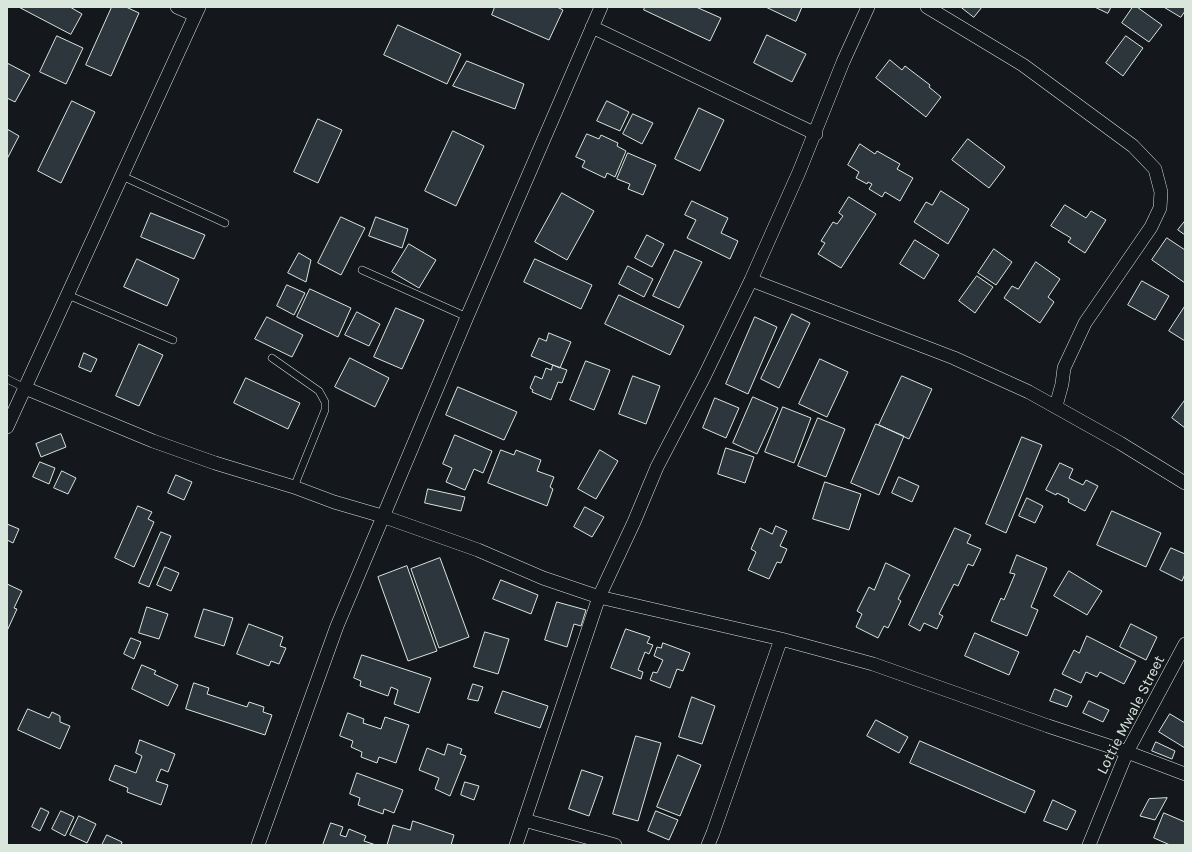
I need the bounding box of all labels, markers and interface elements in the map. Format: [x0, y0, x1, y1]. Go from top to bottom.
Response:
street label: Lottie Mwale Street [1093, 653, 1169, 777]

